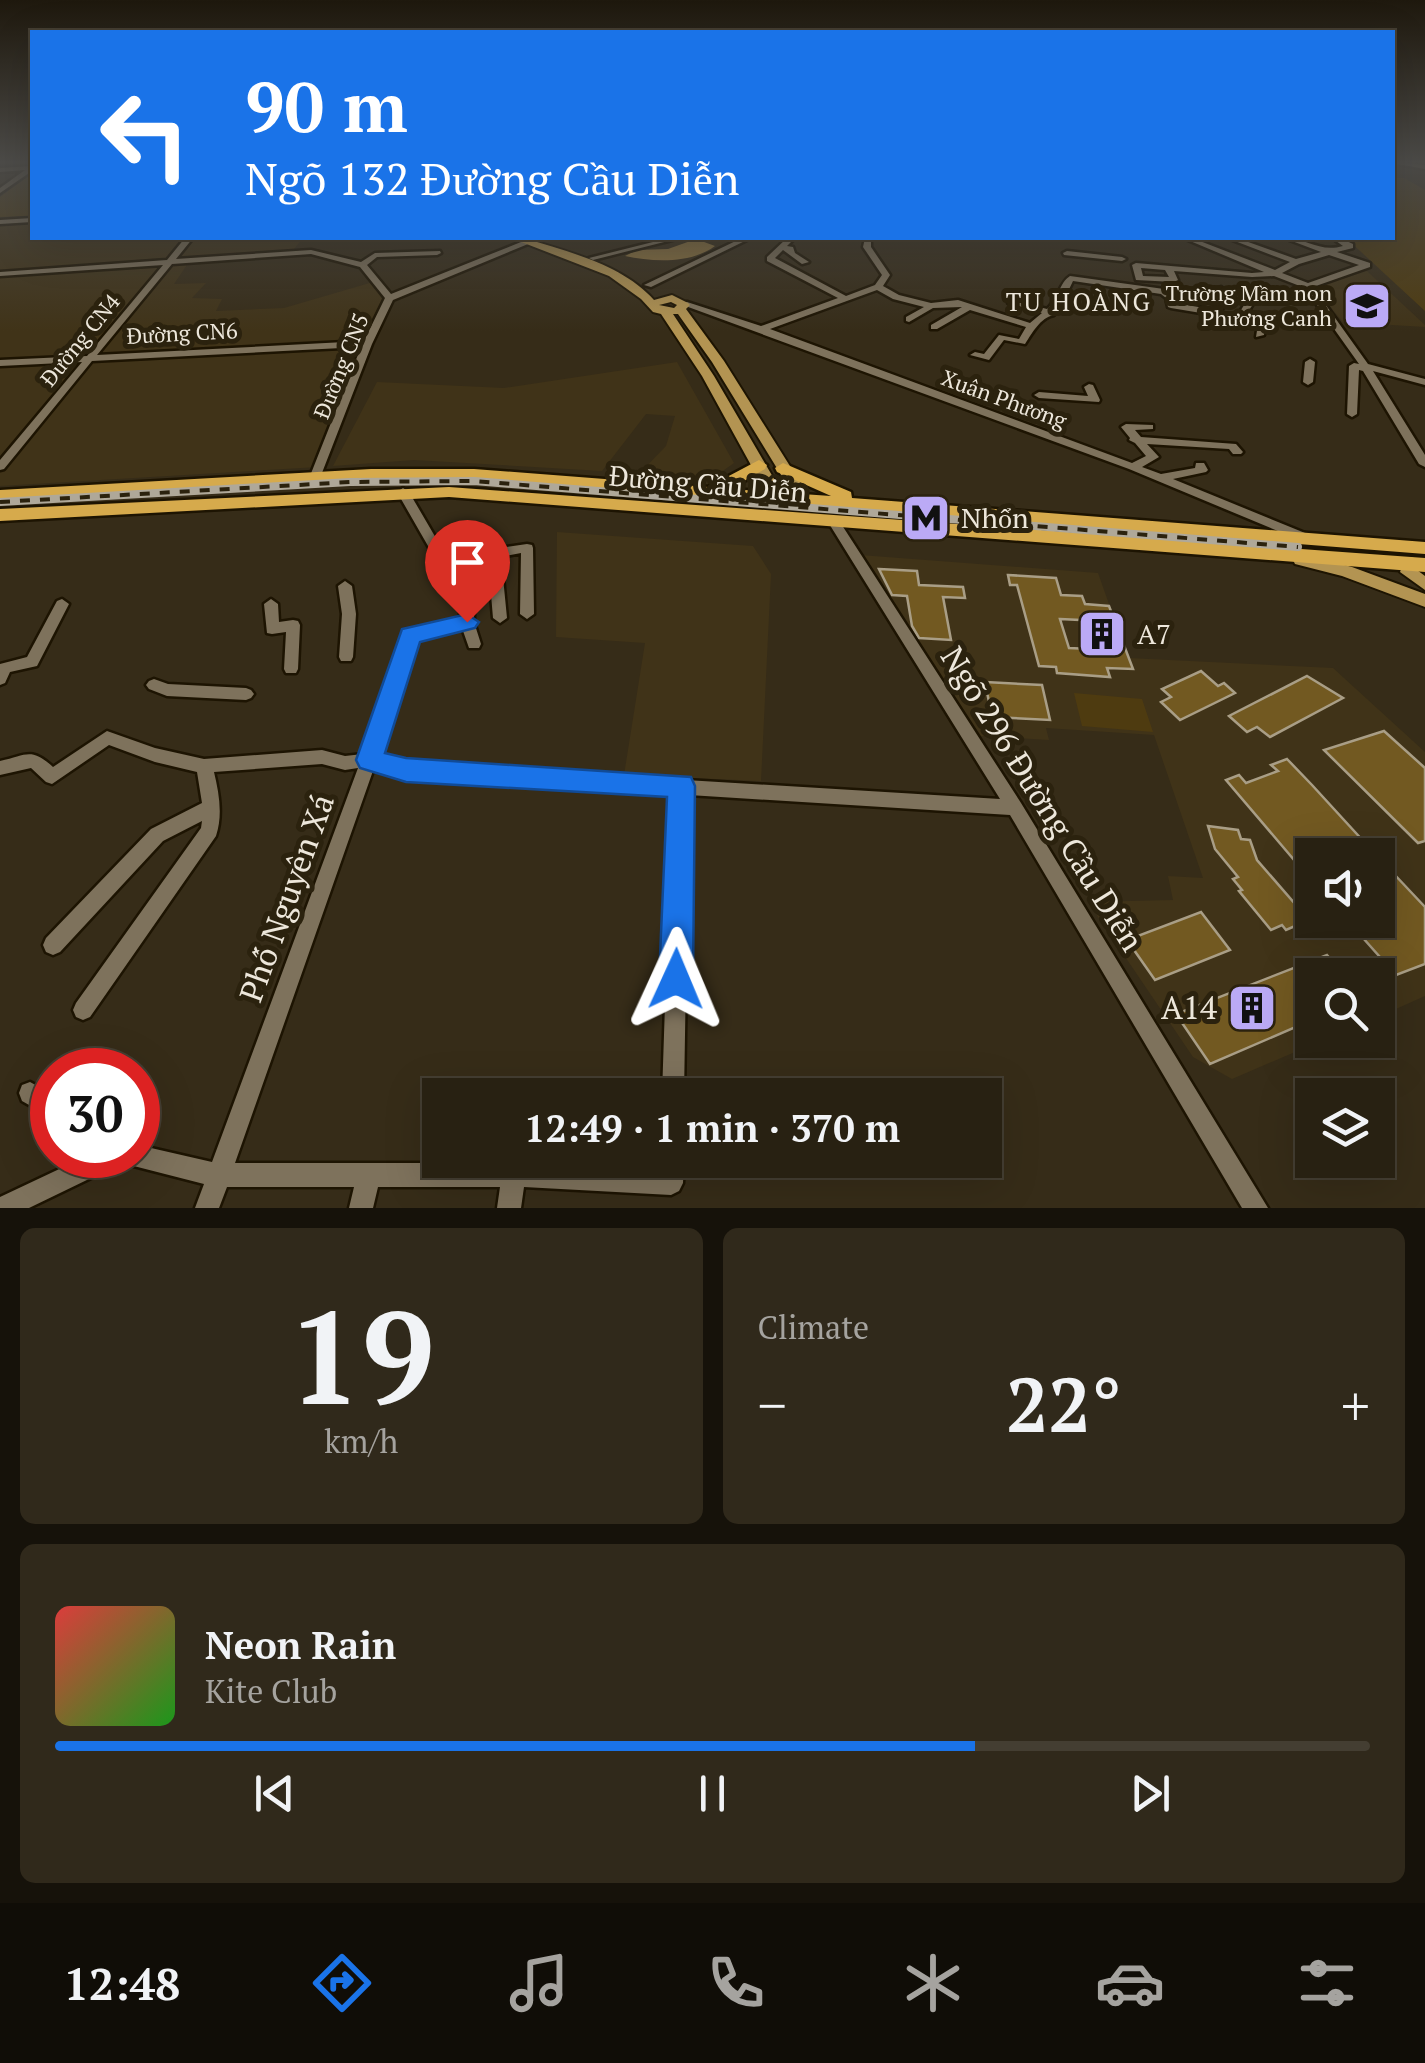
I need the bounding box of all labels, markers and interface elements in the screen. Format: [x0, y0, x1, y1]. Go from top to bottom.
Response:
text: 90 m [245, 59, 408, 152]
icon: left [80, 70, 210, 200]
text: Ngõ 132 Đường Cầu Diễn [245, 148, 740, 208]
place label: Trường Mầm non Phương Canh [1166, 278, 1332, 332]
school or university icon: Trường Mầm non Phương Canh [1341, 280, 1393, 332]
district label: TU HOÀNG [1006, 285, 1152, 318]
street label: Đường CN4 [33, 287, 126, 392]
street label: Đường CN5 [306, 309, 375, 423]
street label: Đường CN6 [126, 315, 238, 350]
street label: Xuân Phương [938, 362, 1071, 435]
street label: Đường Cầu Diễn [607, 456, 809, 511]
metro station icon: Nhổn [900, 492, 952, 544]
place label: Nhổn [961, 499, 1029, 536]
pin [425, 520, 510, 623]
icon: arrive [440, 535, 495, 590]
building icon: A7 [1076, 608, 1128, 660]
place label: A7 [1137, 615, 1171, 652]
street label: Ngõ 296 Đường Cầu Diễn [932, 638, 1154, 959]
street label: Phố Nguyên Xá [229, 788, 343, 1007]
map controls [1295, 838, 1395, 1178]
button: sound [1295, 838, 1395, 938]
position arrow [624, 927, 728, 1031]
button: search [1295, 958, 1395, 1058]
building icon: A14 [1226, 982, 1278, 1034]
place label: A14 [1161, 986, 1217, 1028]
speed limit sign: 30 [30, 1048, 160, 1178]
button: layers [1295, 1078, 1395, 1178]
text: 12:49 · 1 min · 370 m [524, 1103, 900, 1153]
text: 19 [288, 1269, 435, 1441]
text: Climate [758, 1306, 869, 1348]
text: 22° [1006, 1354, 1122, 1453]
text: − [758, 1368, 787, 1441]
text: + [1341, 1368, 1370, 1441]
text: km/h [324, 1420, 398, 1462]
text: Neon Rain [205, 1620, 396, 1670]
text: Kite Club [205, 1670, 337, 1712]
icon: previous [247, 1766, 302, 1821]
icon: pause [685, 1766, 740, 1821]
icon: next [1123, 1766, 1178, 1821]
icon: directions [307, 1948, 377, 2018]
icon: music [504, 1948, 574, 2018]
icon: phone [701, 1948, 771, 2018]
icon: climate [898, 1948, 968, 2018]
icon: car [1095, 1948, 1165, 2018]
icon: filters [1292, 1948, 1362, 2018]
text: 12:48 [63, 1953, 181, 2013]

